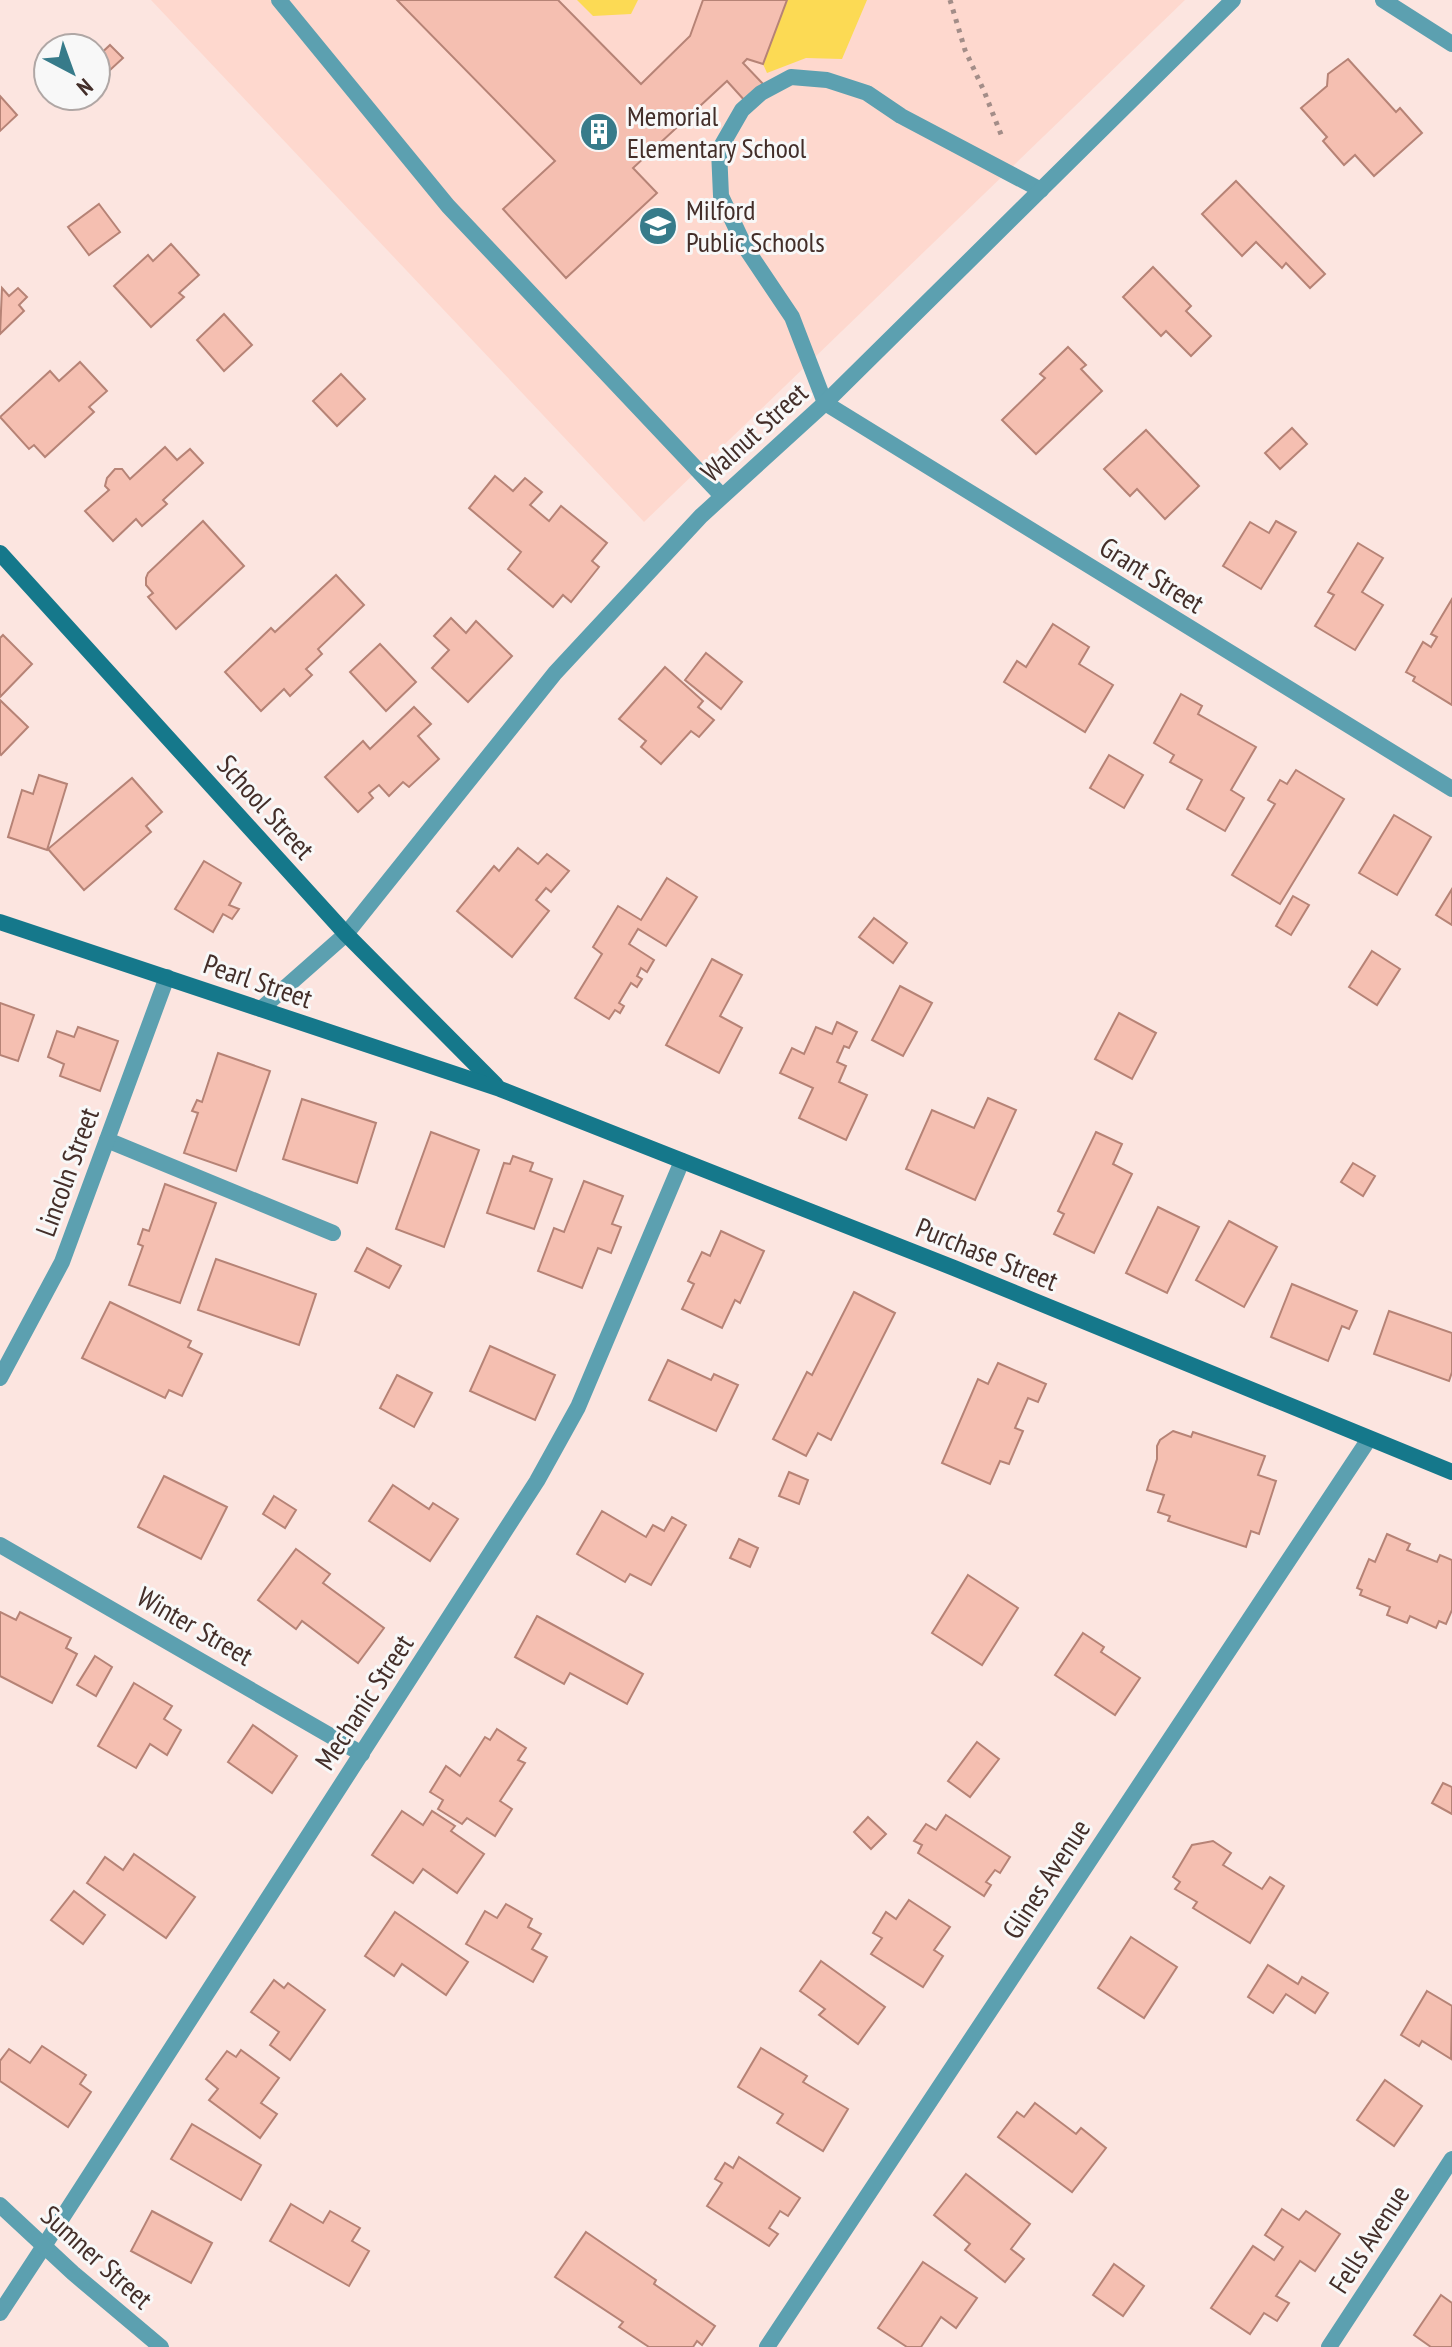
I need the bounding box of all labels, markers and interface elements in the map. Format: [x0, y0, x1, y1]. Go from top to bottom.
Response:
north arrow [32, 32, 112, 112]
text: N [71, 73, 99, 102]
place label: Memorial Elementary School [627, 97, 807, 166]
building icon: Memorial Elementary School [578, 111, 620, 153]
place label: Milford Public Schools [686, 191, 825, 260]
school or university icon: Milford Public Schools [637, 205, 679, 247]
street label: Walnut Street [692, 374, 815, 489]
street label: Grant Street [1093, 528, 1212, 621]
street label: School Street [210, 746, 323, 867]
street label: Pearl Street [199, 945, 318, 1016]
street label: Lincoln Street [26, 1102, 107, 1241]
street label: Purchase Street [911, 1208, 1064, 1299]
street label: Winter Street [131, 1578, 260, 1674]
street label: Mechanic Street [306, 1627, 421, 1777]
street label: Glines Avenue [993, 1812, 1098, 1946]
street label: Fells Avenue [1320, 2178, 1417, 2300]
street label: Sumner Street [34, 2197, 161, 2317]

